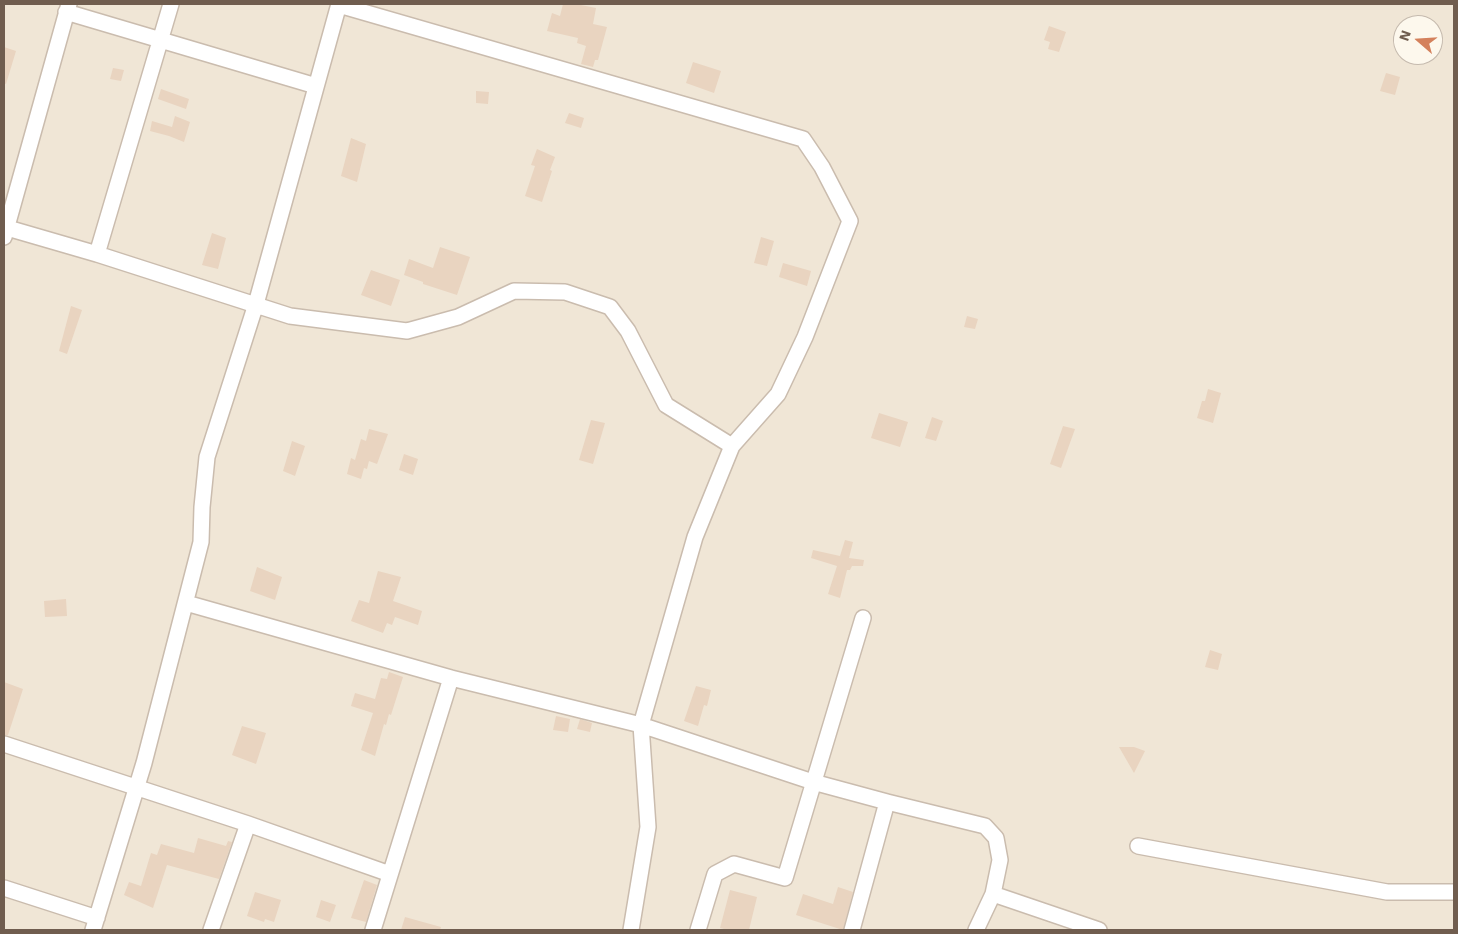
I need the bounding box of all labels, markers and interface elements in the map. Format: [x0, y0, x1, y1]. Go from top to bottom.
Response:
north arrow [1393, 15, 1443, 65]
text: N [1396, 28, 1414, 43]

